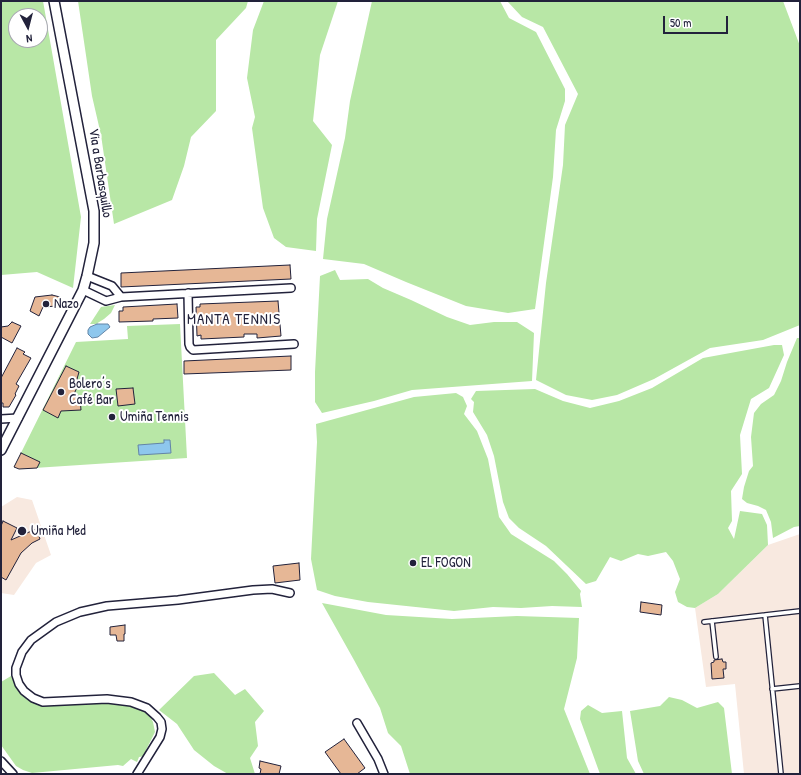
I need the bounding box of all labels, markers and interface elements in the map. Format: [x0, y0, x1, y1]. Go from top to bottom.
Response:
north arrow [8, 8, 48, 48]
scale bar [665, 8, 730, 34]
text: 50 m [670, 14, 691, 31]
text: N [26, 32, 33, 46]
street label: Via a Barbasquillo [85, 127, 115, 219]
place label: Nazo [54, 296, 79, 312]
marker: Nazo [41, 299, 51, 309]
district label: MANTA TENNIS [187, 311, 281, 329]
place label: Bolero’s Café Bar [69, 376, 114, 408]
marker: Bolero’s Café Bar [56, 387, 66, 397]
place label: Umiña Tennis [120, 409, 189, 425]
marker: Umiña Tennis [107, 412, 117, 422]
place label: Umiña Med [31, 523, 86, 539]
marker: Umiña Med [16, 525, 28, 537]
place label: EL FOGON [421, 555, 471, 571]
marker: EL FOGON [408, 558, 418, 568]

